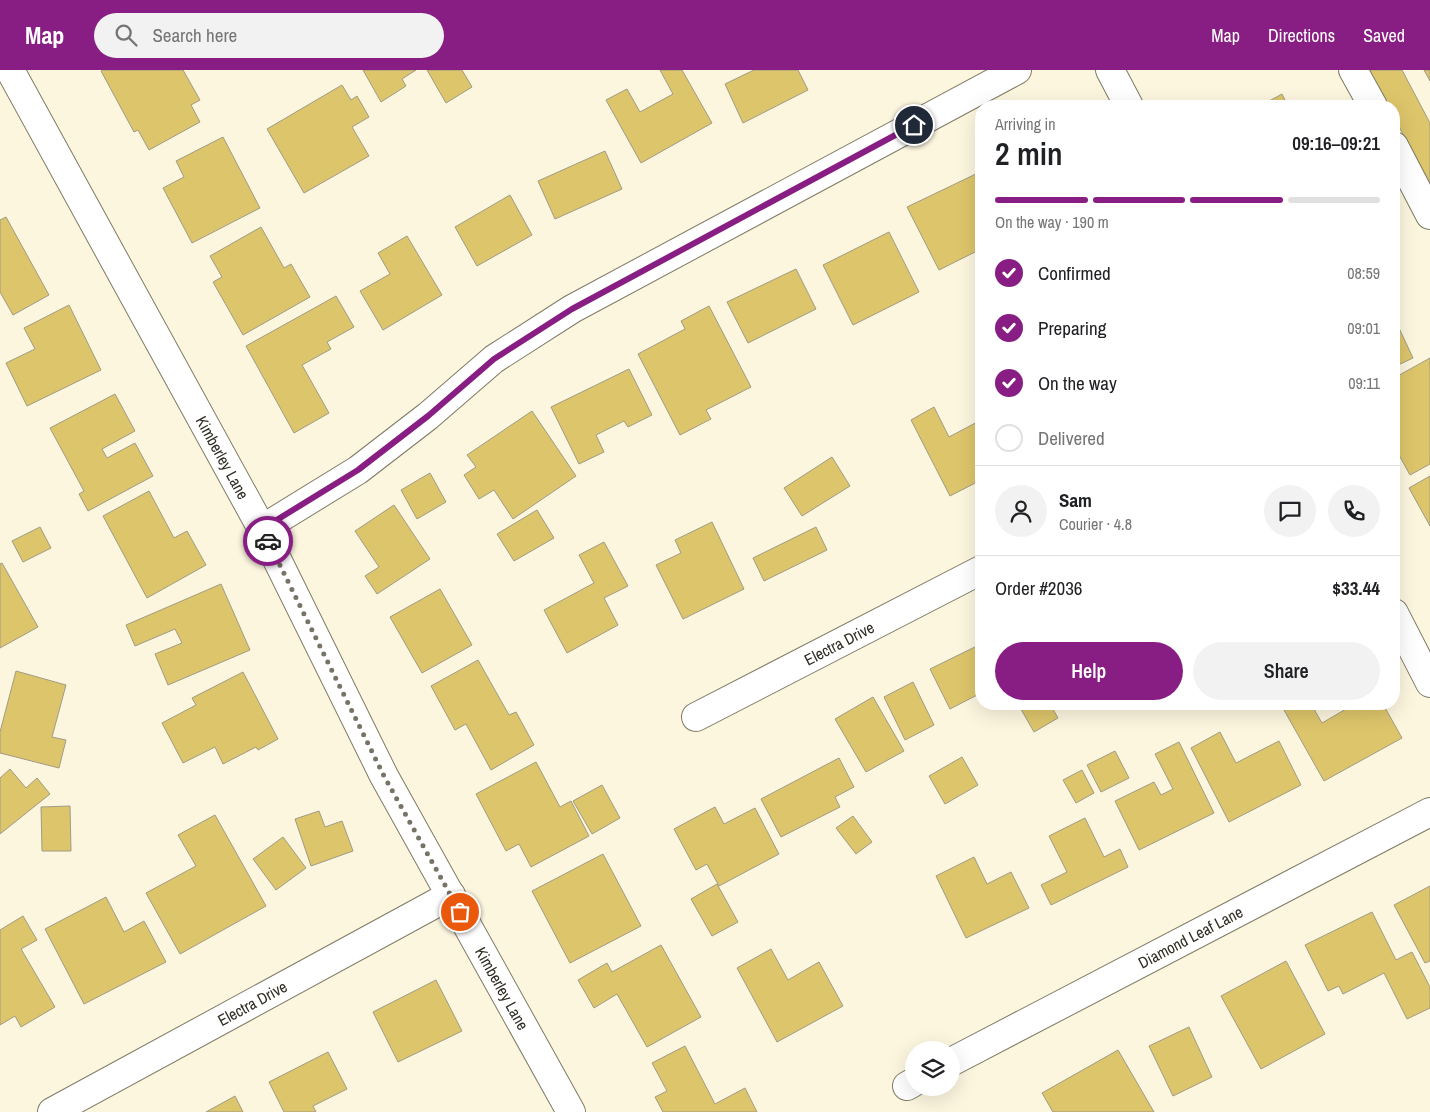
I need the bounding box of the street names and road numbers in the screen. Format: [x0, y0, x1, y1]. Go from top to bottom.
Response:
street label: Kimberley Lane [191, 412, 254, 503]
street label: Electra Drive [800, 616, 878, 670]
street label: Diamond Leaf Lane [1134, 901, 1247, 974]
street label: Kimberley Lane [470, 943, 534, 1034]
street label: Electra Drive [214, 975, 291, 1031]

